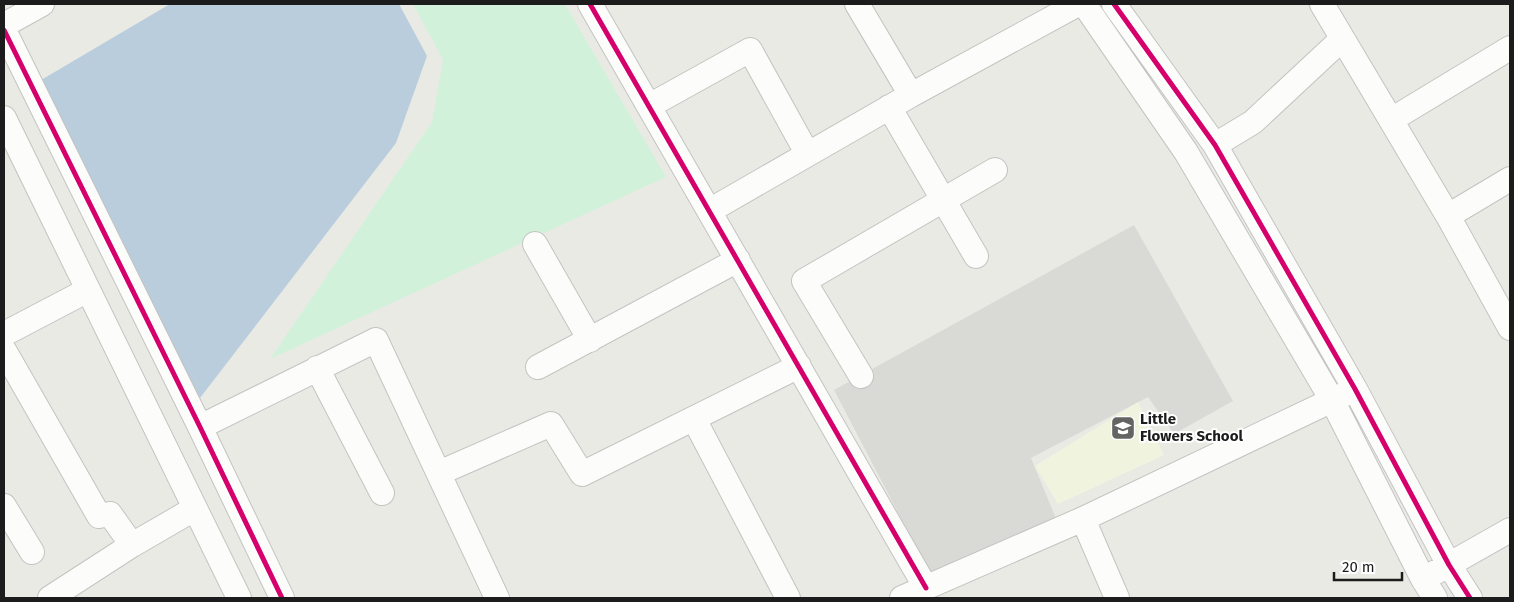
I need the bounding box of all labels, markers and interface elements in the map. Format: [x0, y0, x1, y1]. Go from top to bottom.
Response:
place label: Little Flowers School [1140, 410, 1243, 445]
school or university icon: Little Flowers School [1110, 415, 1136, 441]
scale bar [1334, 550, 1402, 582]
text: 20 m [1342, 558, 1375, 576]

